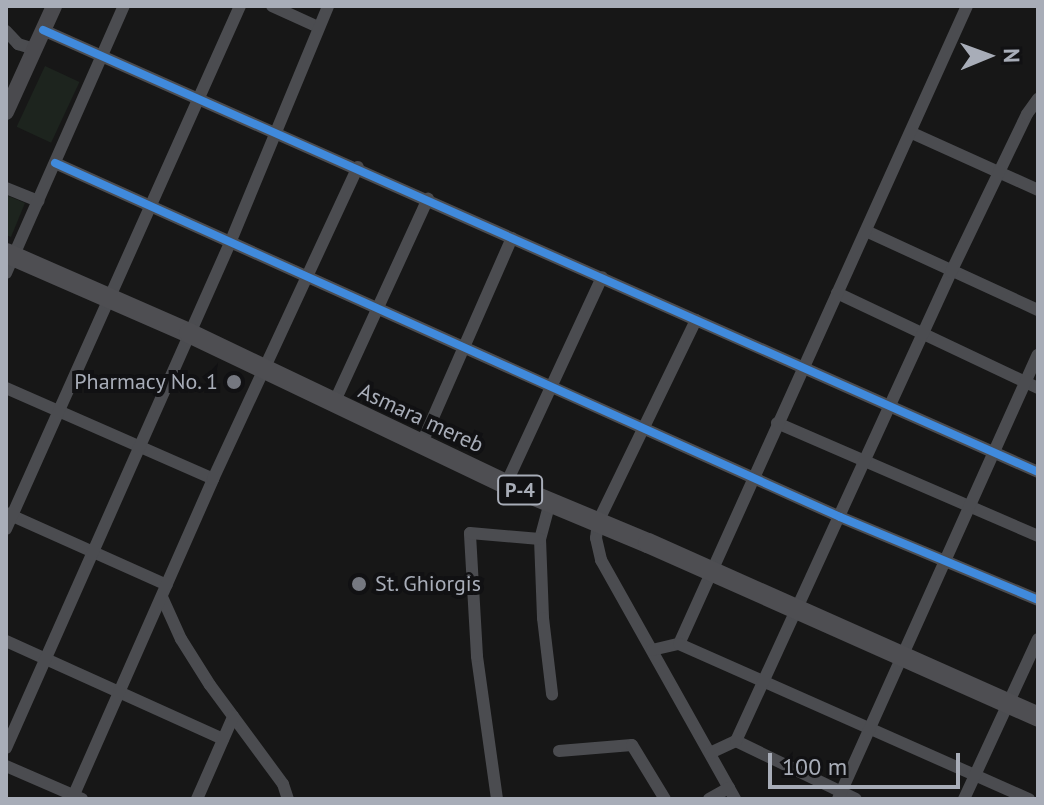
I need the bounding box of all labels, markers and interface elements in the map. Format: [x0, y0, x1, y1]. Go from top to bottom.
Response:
north arrow [948, 16, 1028, 96]
text: N [998, 48, 1026, 63]
place label: Pharmacy No. 1 [72, 369, 218, 395]
marker: Pharmacy No. 1 [225, 373, 243, 391]
street label: Asmara mereb [354, 378, 488, 458]
road number: P-4 [496, 474, 544, 506]
place label: St. Ghiorgis [375, 571, 483, 597]
marker: St. Ghiorgis [350, 575, 368, 593]
scale bar [772, 737, 964, 787]
text: 100 m [782, 751, 847, 782]

